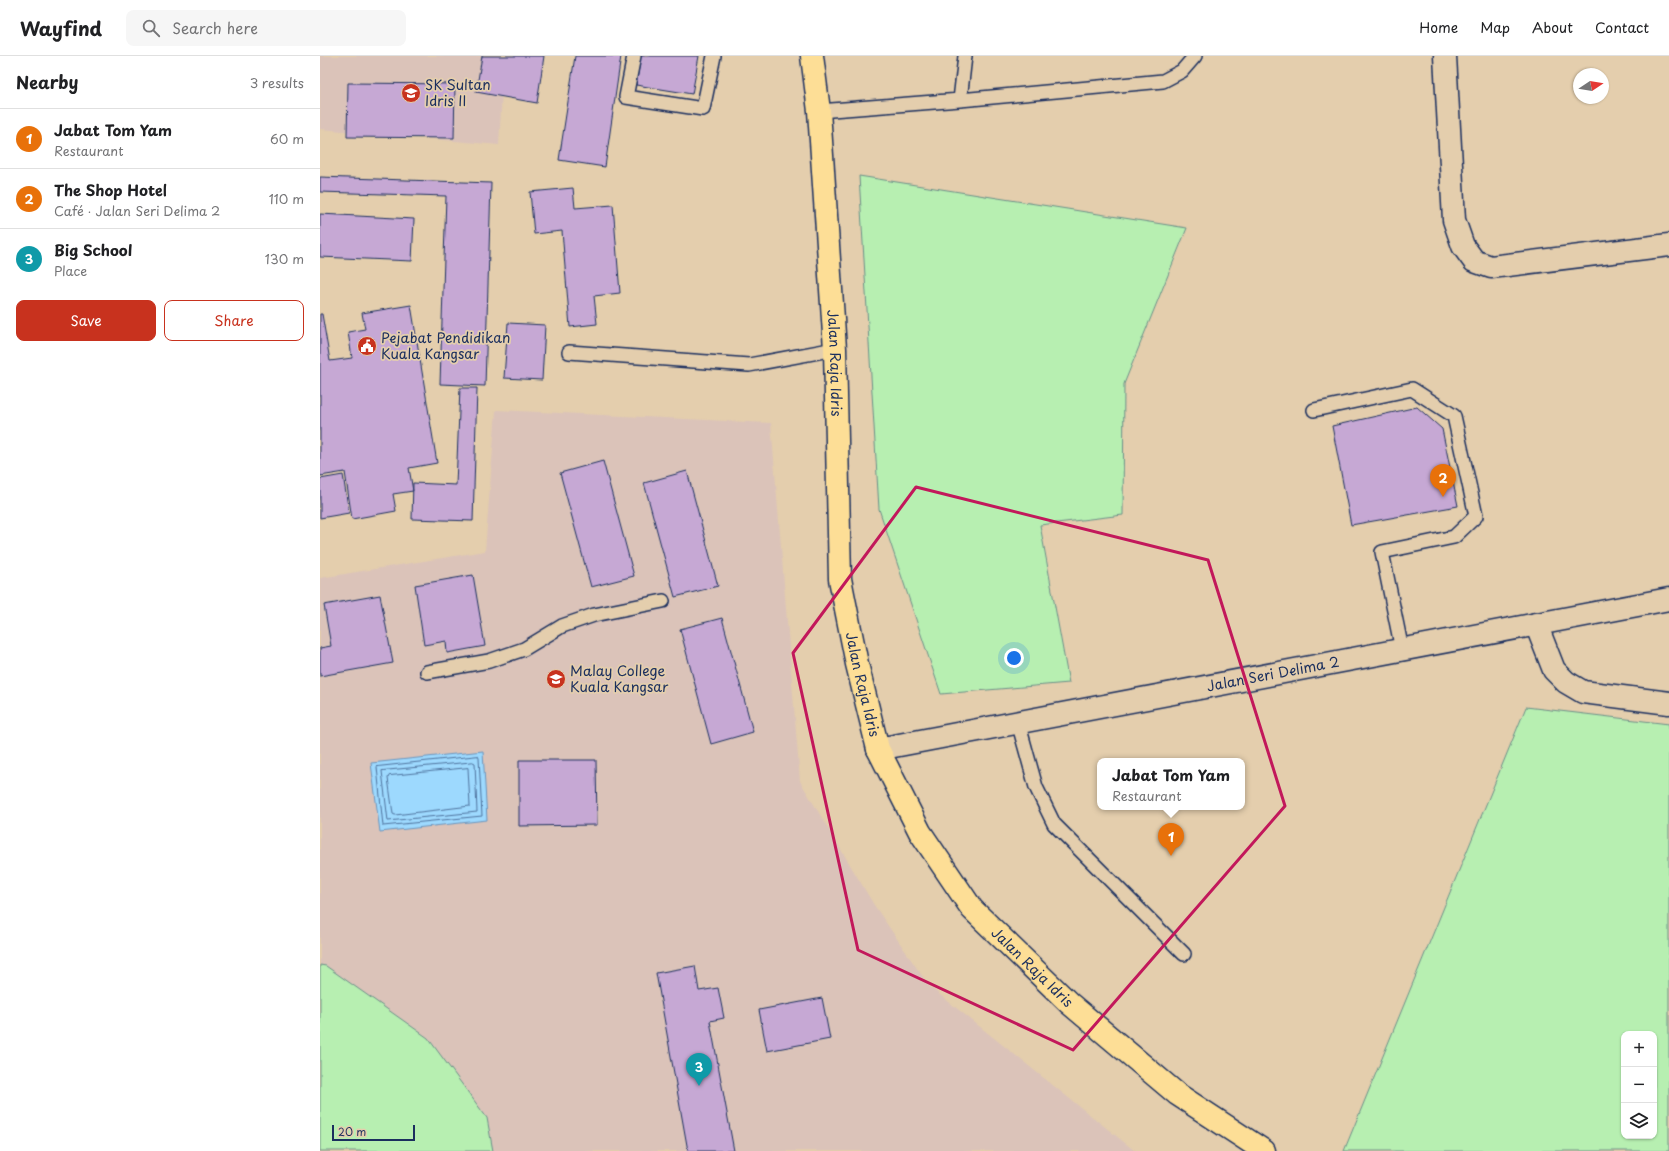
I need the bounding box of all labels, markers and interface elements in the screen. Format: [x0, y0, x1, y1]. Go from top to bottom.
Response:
search box [126, 10, 406, 46]
text: Wayfind [20, 14, 102, 42]
text: Search here [172, 16, 258, 39]
icon: search [140, 17, 162, 39]
text: Home [1419, 17, 1458, 38]
text: Map [1480, 17, 1510, 38]
text: About [1532, 17, 1573, 38]
text: Contact [1595, 17, 1649, 38]
north arrow [1573, 68, 1609, 104]
text: Nearby [16, 69, 78, 95]
text: 3 results [250, 73, 304, 92]
place label: SK Sultan Idris II [425, 74, 491, 111]
school or university icon: SK Sultan Idris II [400, 82, 422, 104]
text: Jabat Tom Yam [54, 118, 172, 141]
text: 1 [26, 129, 32, 148]
text: 60 m [270, 129, 304, 148]
text: Restaurant [54, 141, 124, 160]
text: The Shop Hotel [54, 178, 167, 201]
text: 2 [24, 189, 34, 208]
text: 110 m [269, 189, 304, 208]
text: Café · Jalan Seri Delima 2 [54, 201, 220, 220]
text: Big School [54, 238, 132, 261]
text: 3 [25, 249, 33, 268]
text: 130 m [265, 249, 304, 268]
text: Place [54, 261, 87, 280]
button: Save [16, 300, 156, 341]
button: Share [164, 300, 304, 341]
street label: Jalan Raja Idris [822, 309, 847, 417]
place label: Pejabat Pendidikan Kuala Kangsar [381, 327, 511, 364]
public building icon: Pejabat Pendidikan Kuala Kangsar [356, 335, 378, 357]
pin: 2 [1430, 464, 1456, 497]
street label: Jalan Raja Idris [841, 630, 886, 739]
your location [1004, 648, 1024, 668]
street label: Jalan Seri Delima 2 [1205, 651, 1341, 696]
place label: Malay College Kuala Kangsar [570, 660, 669, 697]
school or university icon: Malay College Kuala Kangsar [545, 668, 567, 690]
popup [1097, 758, 1245, 810]
text: Jabat Tom Yam [1112, 763, 1230, 786]
text: Restaurant [1112, 786, 1182, 805]
pin: 1 [1158, 823, 1184, 856]
street label: Jalan Raja Idris [987, 922, 1078, 1012]
map controls [1621, 1031, 1657, 1139]
button: + [1621, 1031, 1657, 1067]
pin: 3 [686, 1053, 712, 1086]
button: − [1621, 1067, 1657, 1103]
button: layers [1621, 1103, 1657, 1139]
scale bar [332, 1123, 415, 1142]
text: 20 m [338, 1123, 366, 1140]

